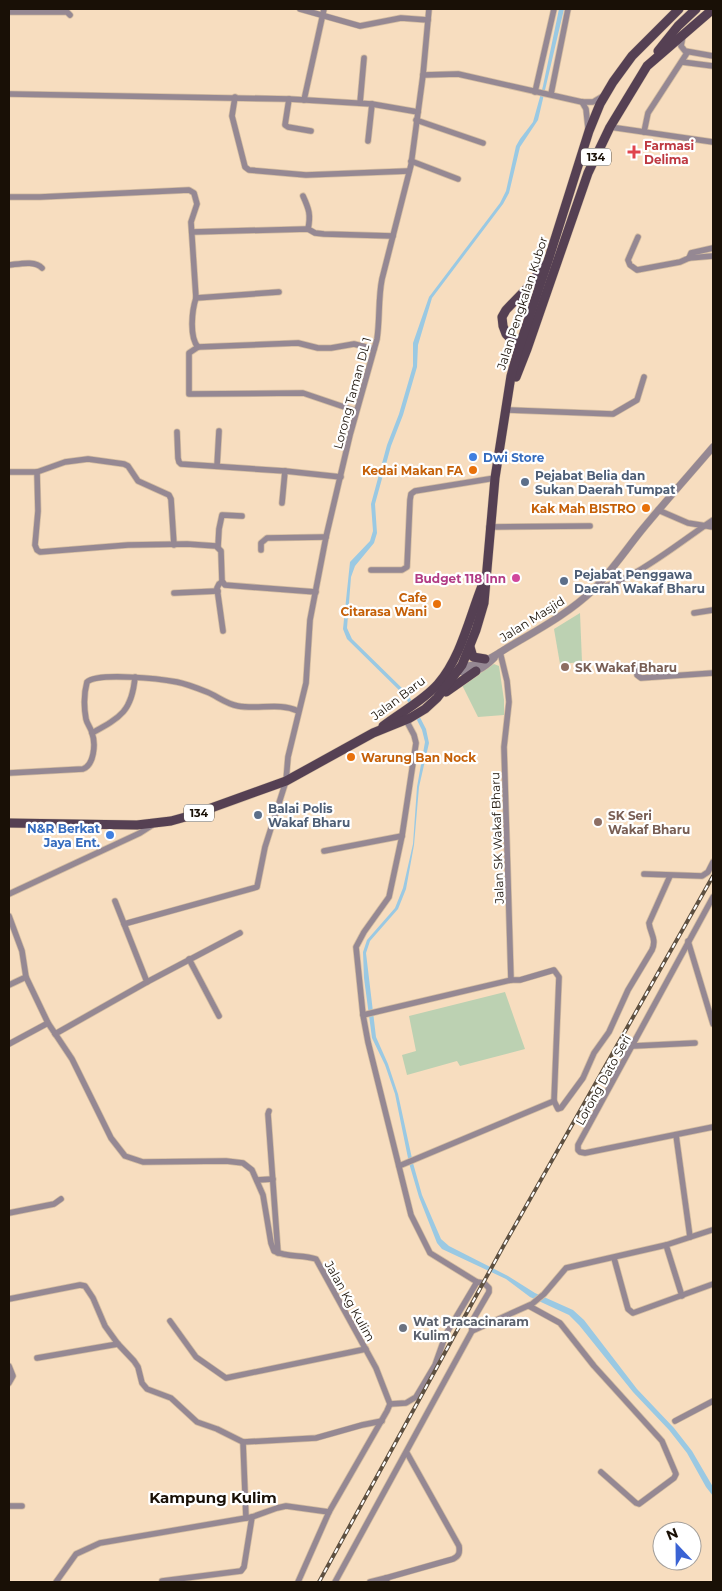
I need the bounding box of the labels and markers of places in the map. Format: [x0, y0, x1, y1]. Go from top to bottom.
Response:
place label: Farmasi Delima [644, 138, 694, 167]
marker: Farmasi Delima [628, 146, 640, 158]
place label: Dwi Store [483, 450, 545, 465]
marker: Dwi Store [467, 451, 479, 463]
place label: Kedai Makan FA [362, 463, 464, 478]
marker: Kedai Makan FA [467, 464, 479, 476]
place label: Pejabat Belia dan Sukan Daerah Tumpat [535, 468, 676, 497]
marker: Pejabat Belia dan Sukan Daerah Tumpat [519, 476, 531, 488]
place label: Kak Mah BISTRO [531, 501, 636, 516]
marker: Kak Mah BISTRO [640, 502, 652, 514]
place label: Pejabat Penggawa Daerah Wakaf Bharu [574, 567, 705, 596]
place label: Budget 118 Inn [414, 571, 506, 586]
marker: Budget 118 Inn [510, 572, 522, 584]
marker: Pejabat Penggawa Daerah Wakaf Bharu [558, 575, 570, 587]
place label: Cafe Citarasa Wani [340, 590, 427, 619]
marker: Cafe Citarasa Wani [431, 598, 443, 610]
place label: SK Wakaf Bharu [575, 660, 677, 675]
marker: SK Wakaf Bharu [559, 661, 571, 673]
place label: Warung Ban Nock [361, 750, 476, 765]
marker: Warung Ban Nock [345, 751, 357, 763]
place label: Balai Polis Wakaf Bharu [268, 801, 350, 830]
place label: SK Seri Wakaf Bharu [608, 808, 690, 837]
marker: Balai Polis Wakaf Bharu [252, 809, 264, 821]
marker: SK Seri Wakaf Bharu [592, 816, 604, 828]
place label: N&R Berkat Jaya Ent. [27, 821, 101, 850]
marker: N&R Berkat Jaya Ent. [104, 829, 116, 841]
place label: Wat Pracacinaram Kulim [413, 1314, 529, 1343]
marker: Wat Pracacinaram Kulim [397, 1322, 409, 1334]

